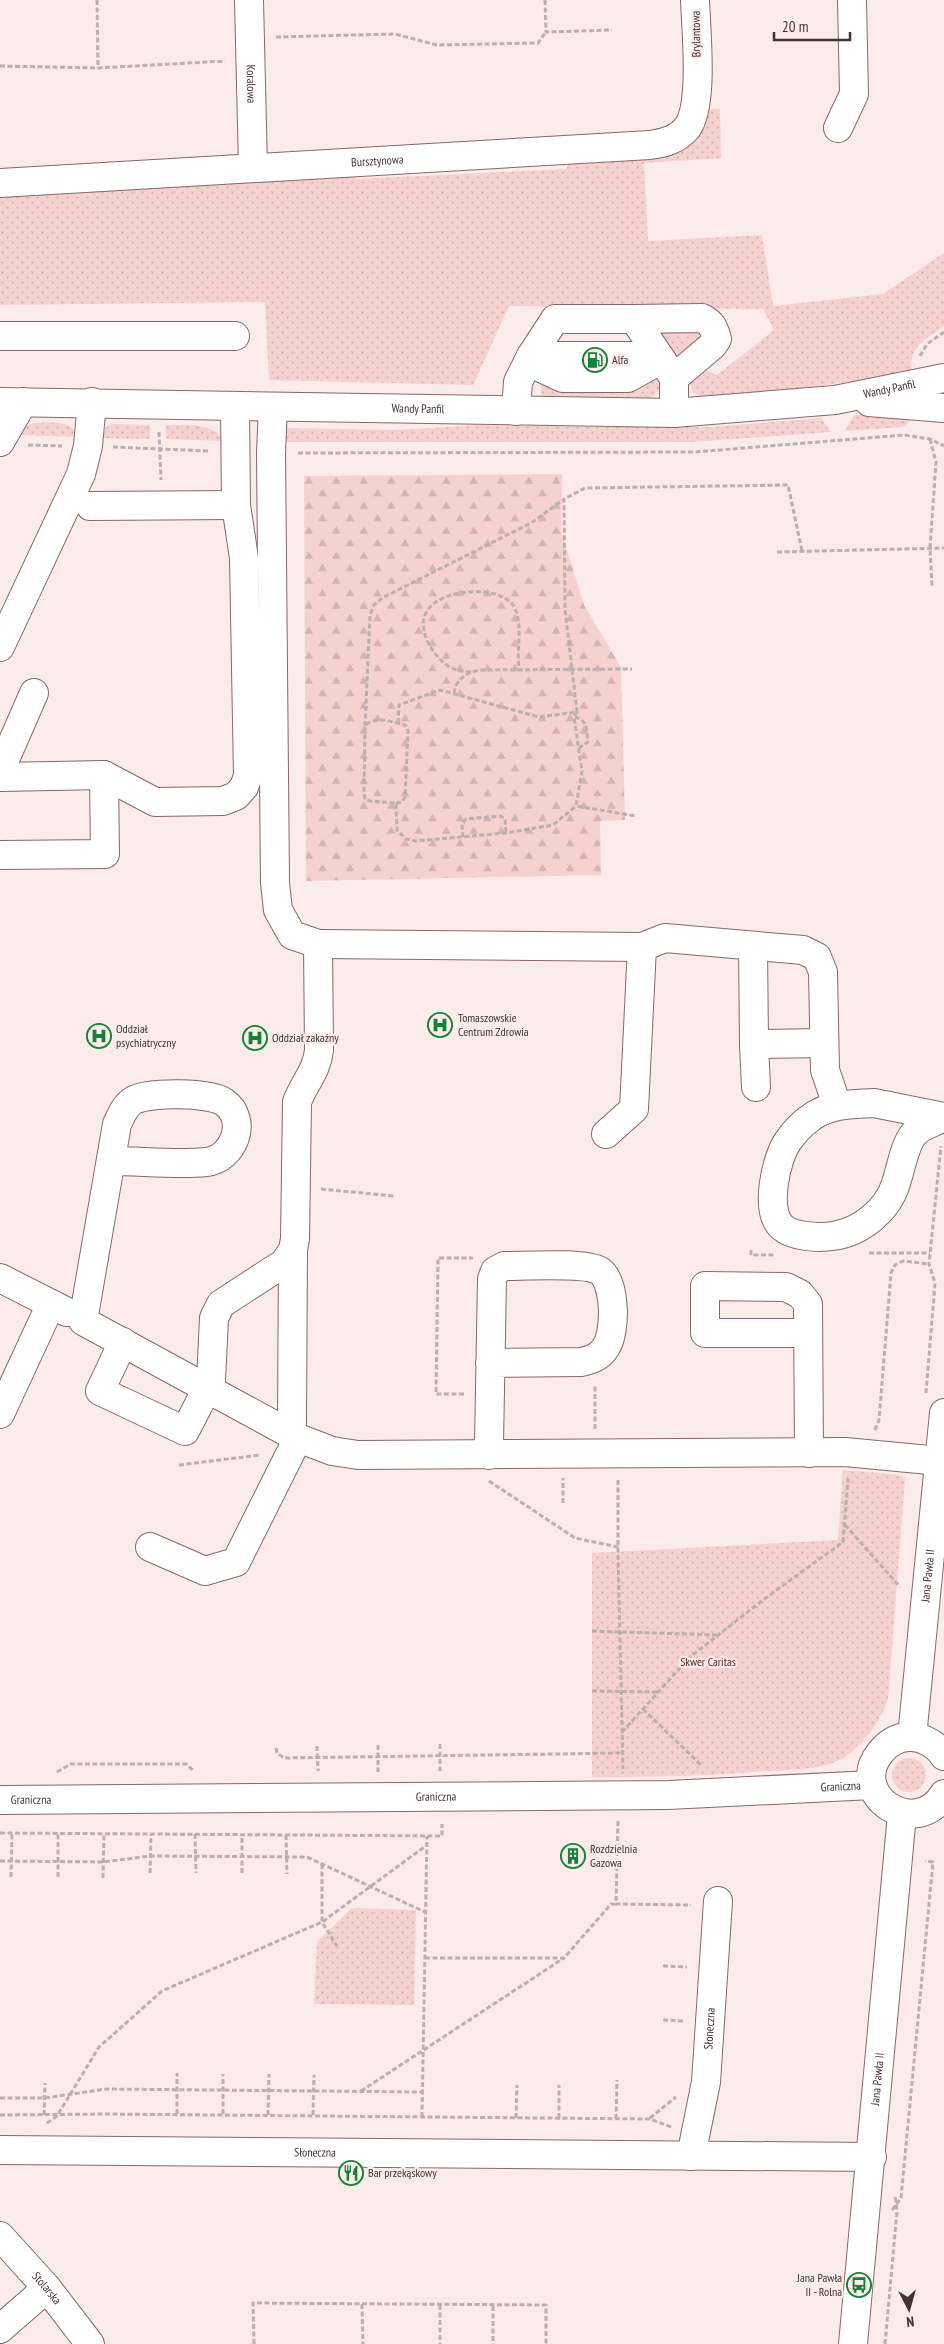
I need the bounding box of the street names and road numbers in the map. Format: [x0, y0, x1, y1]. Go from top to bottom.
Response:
street label: Brylantowa [688, 10, 703, 57]
street label: Koralowa [244, 65, 259, 104]
street label: Bursztynowa [351, 151, 404, 169]
street label: Wandy Panfil [862, 376, 917, 401]
street label: Wandy Panfil [391, 400, 445, 416]
street label: Jana Pawła II [917, 1549, 937, 1604]
street label: Graniczna [820, 1778, 862, 1795]
street label: Graniczna [416, 1789, 456, 1804]
street label: Graniczna [11, 1792, 51, 1807]
street label: Słoneczna [700, 2007, 718, 2050]
street label: Jana Pawła II [867, 2052, 887, 2107]
street label: Słoneczna [294, 2144, 336, 2160]
street label: Stolarska [29, 2268, 65, 2307]

